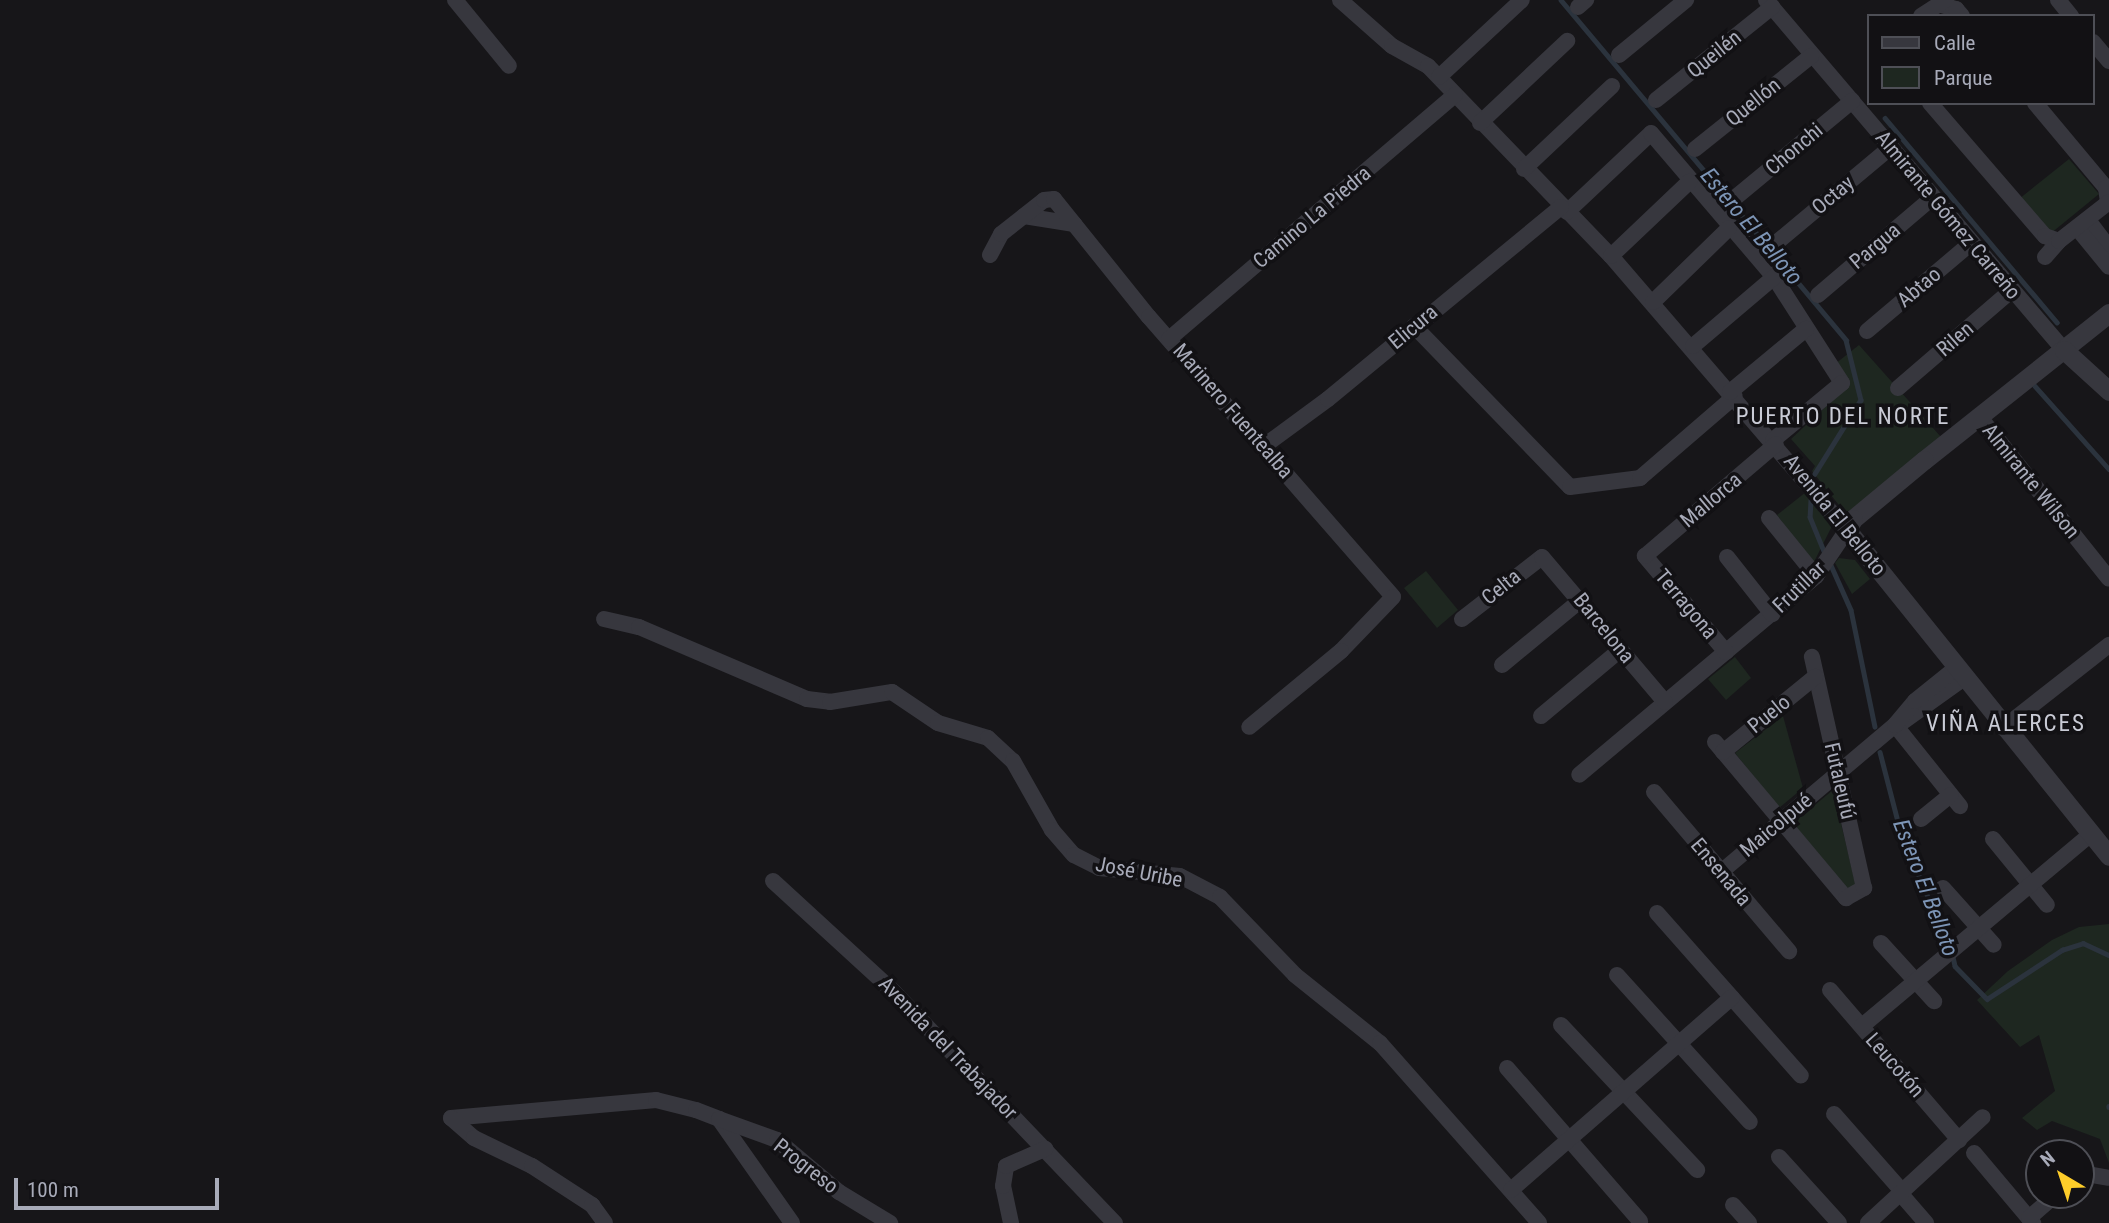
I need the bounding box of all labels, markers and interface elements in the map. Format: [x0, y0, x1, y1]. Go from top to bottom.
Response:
legend [1868, 14, 2095, 105]
street label: Queilén [1682, 25, 1746, 83]
text: Calle [1934, 31, 1975, 55]
text: Parque [1934, 66, 1992, 90]
street label: Quellón [1721, 72, 1785, 132]
street label: Chonchi [1760, 118, 1828, 180]
street label: Almirante Gómez Carreño [1870, 126, 2026, 304]
street label: Camino La Piedra [1248, 161, 1376, 273]
water label: Estero El Belloto [1694, 163, 1808, 291]
street label: Octay [1807, 170, 1859, 220]
street label: Pargua [1845, 218, 1905, 274]
street label: Abtao [1892, 262, 1946, 312]
street label: Elicura [1383, 299, 1443, 355]
street label: Rilen [1931, 316, 1979, 362]
street label: Marinero Fuentealba [1168, 339, 1298, 483]
district label: PUERTO DEL NORTE [1738, 403, 1948, 431]
street label: Almirante Wilson [1977, 418, 2085, 544]
street label: Avenida El Belloto [1778, 449, 1892, 581]
street label: Mallorca [1675, 467, 1747, 533]
street label: Frutillar [1767, 556, 1831, 618]
street label: Celta [1476, 564, 1526, 610]
street label: Terragona [1650, 564, 1722, 644]
street label: Barcelona [1568, 588, 1640, 668]
street label: Puelo [1743, 689, 1795, 739]
district label: VIÑA ALERCES [1928, 710, 2084, 738]
street label: Futaleufú [1819, 740, 1861, 822]
street label: Maicolpué [1735, 788, 1817, 862]
water label: Estero El Belloto [1886, 816, 1964, 960]
street label: Ensenada [1685, 833, 1757, 911]
street label: José Uribe [1093, 851, 1185, 893]
street label: Avenida del Trabajador [873, 971, 1023, 1125]
street label: Leucotón [1860, 1028, 1930, 1102]
street label: Progreso [769, 1133, 843, 1199]
north arrow [2025, 1139, 2095, 1209]
text: N [2036, 1146, 2059, 1171]
scale bar [18, 1164, 222, 1208]
text: 100 m [27, 1178, 79, 1202]

